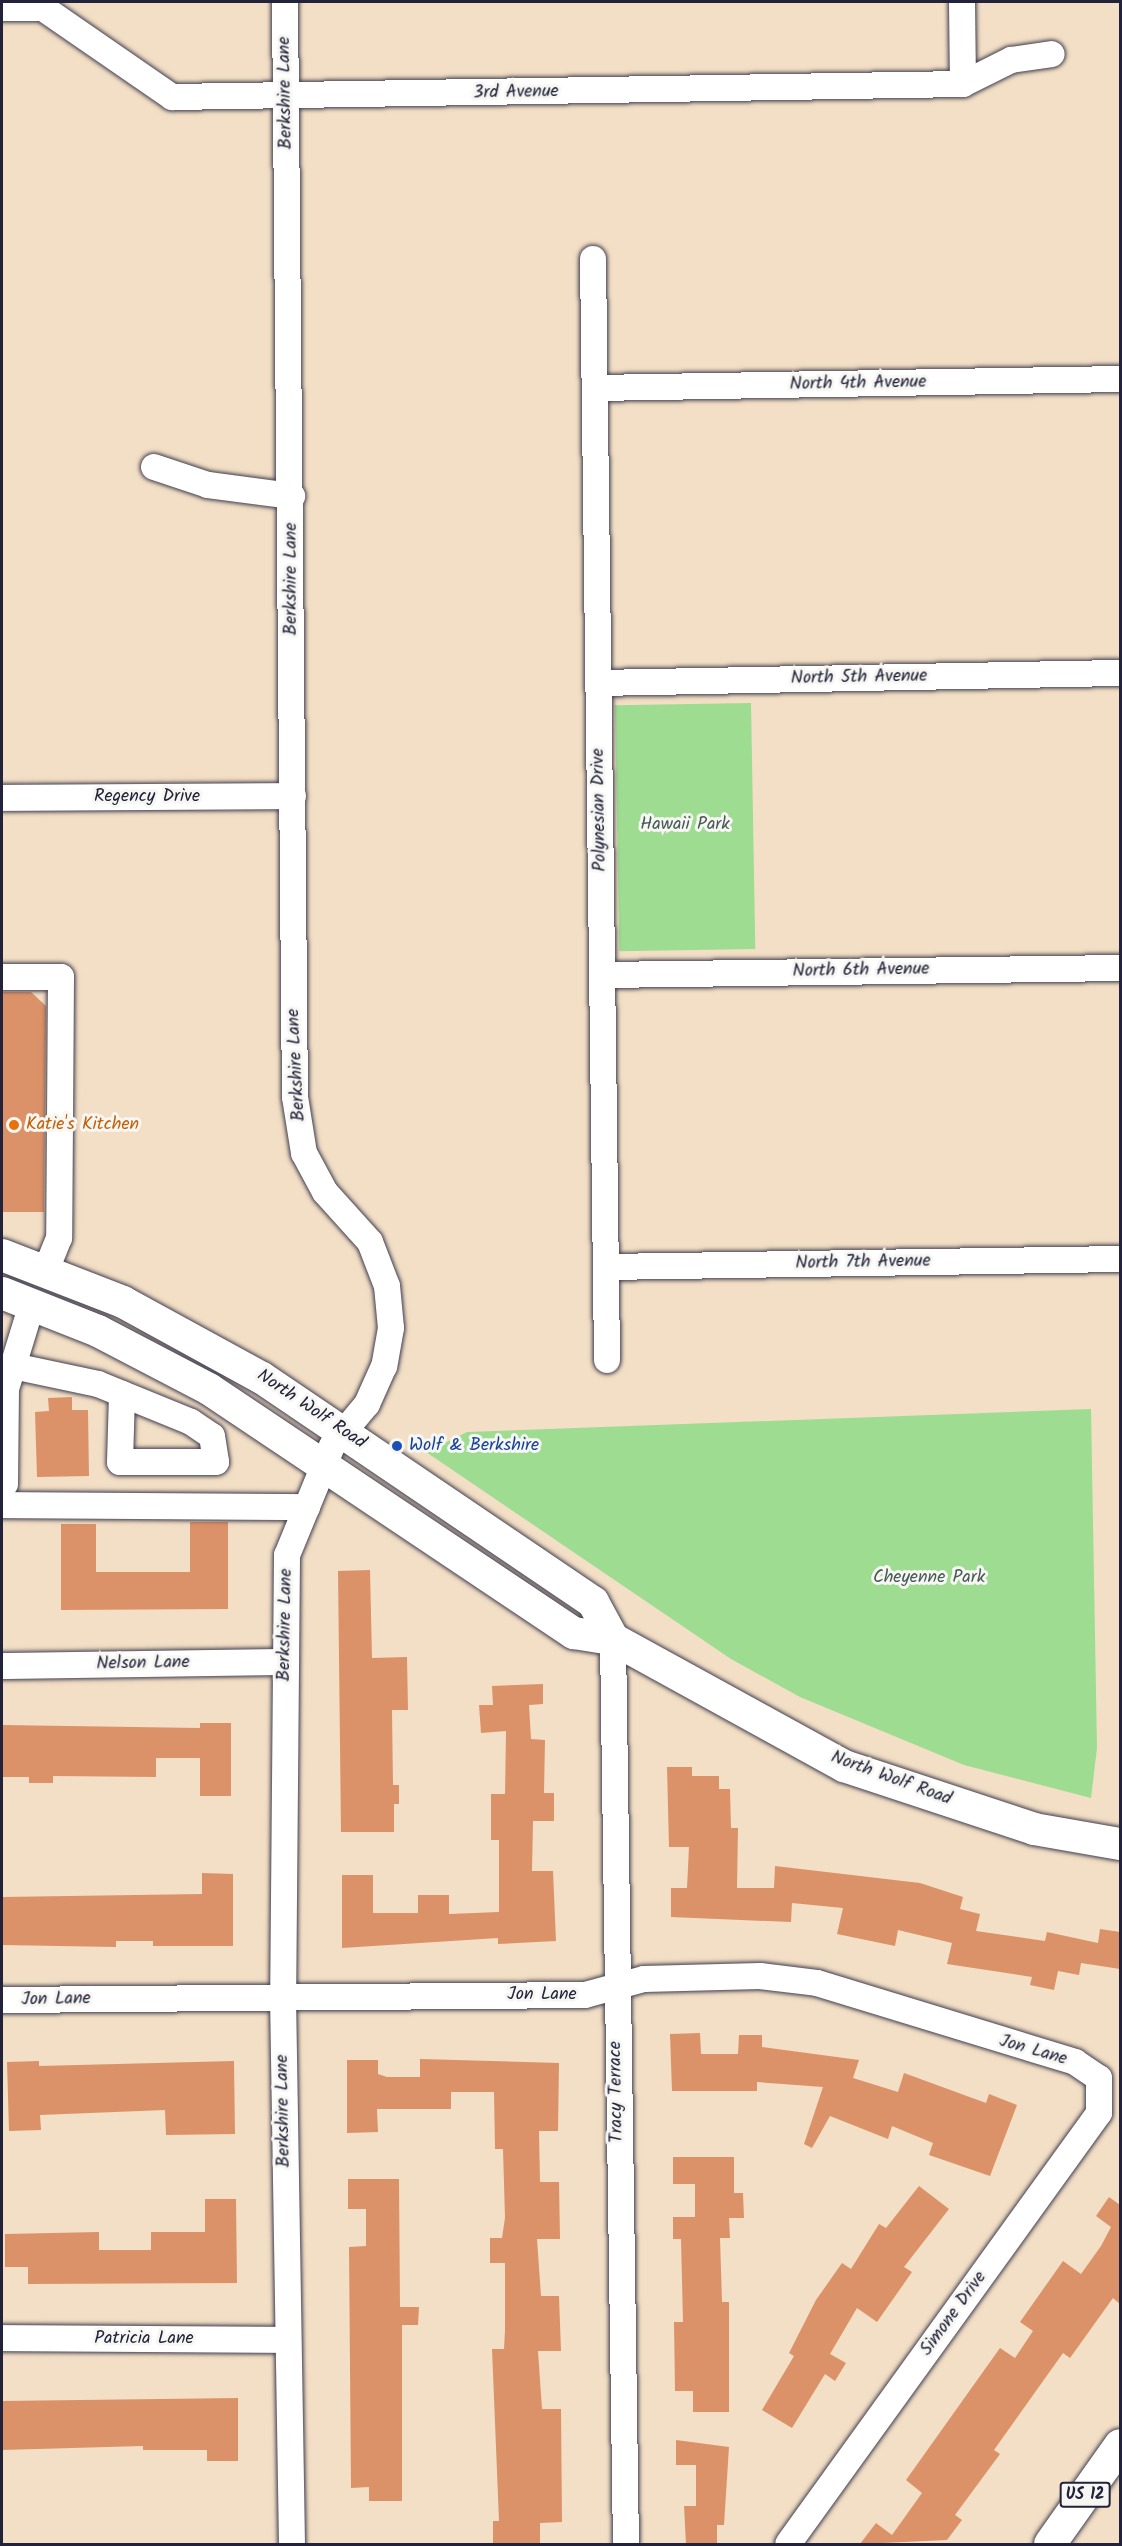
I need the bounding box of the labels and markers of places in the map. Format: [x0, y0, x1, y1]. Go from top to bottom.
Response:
place label: Katie's Kitchen [26, 1114, 139, 1136]
marker: Katie's Kitchen [7, 1118, 21, 1132]
place label: Wolf & Berkshire [409, 1435, 539, 1457]
marker: Wolf & Berkshire [390, 1439, 404, 1453]

